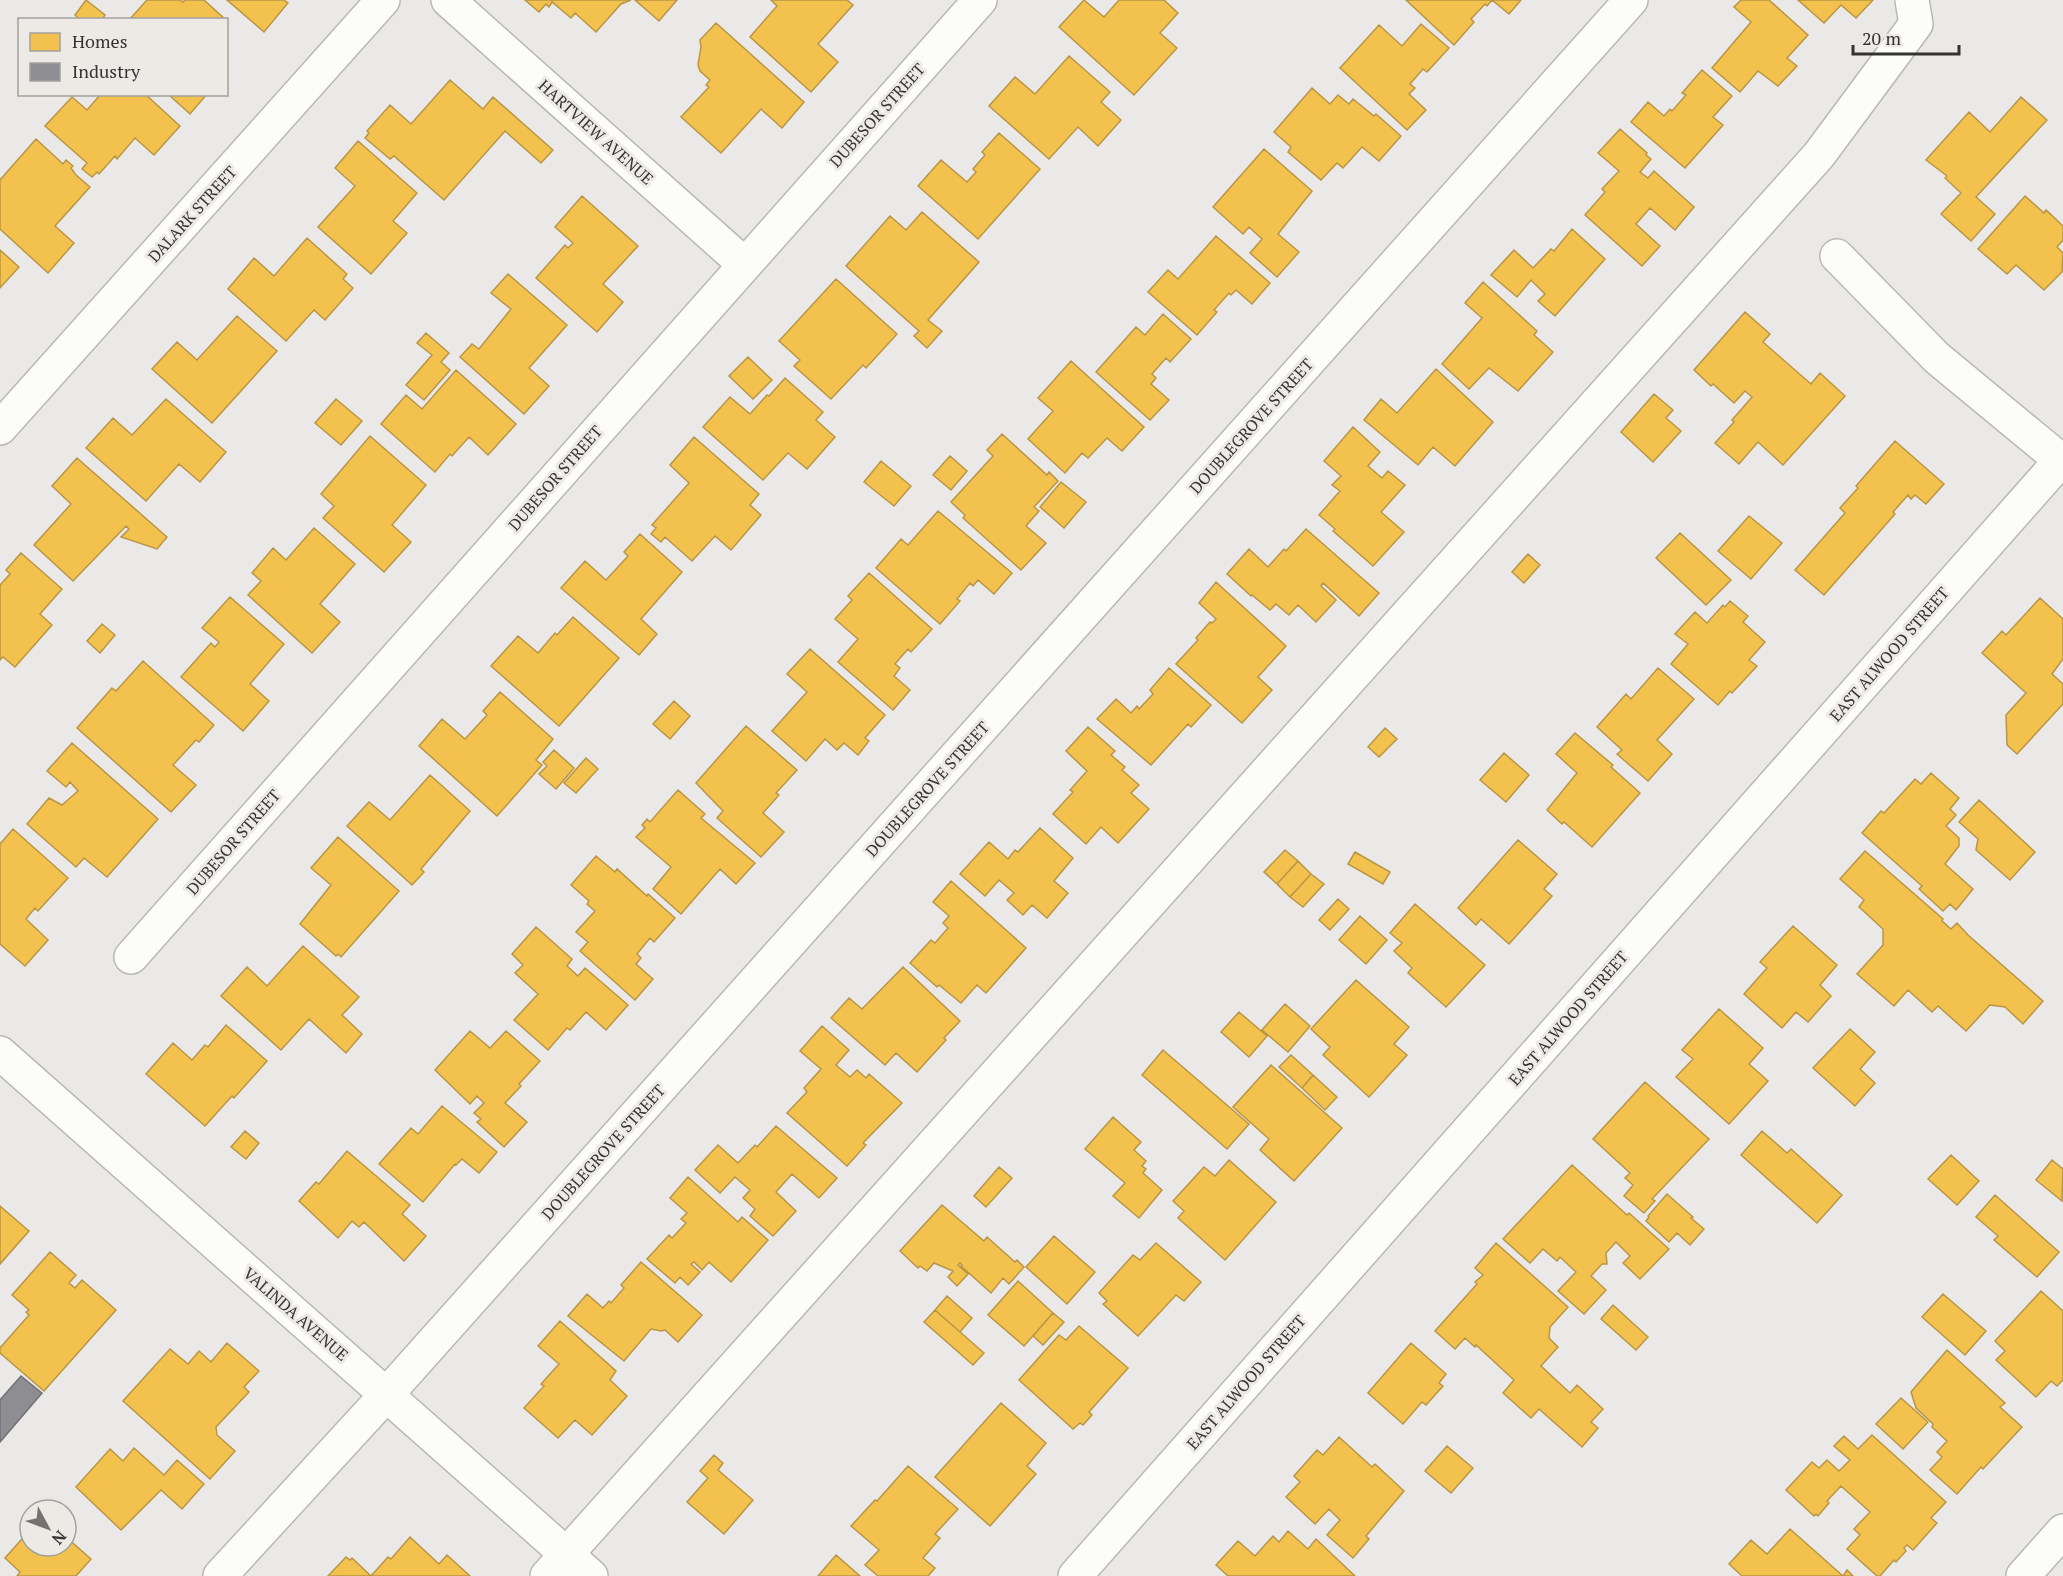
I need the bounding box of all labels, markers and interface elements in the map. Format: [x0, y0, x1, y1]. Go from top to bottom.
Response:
legend [18, 18, 228, 96]
scale bar [1853, 18, 1960, 56]
text: 20 m [1862, 26, 1902, 50]
text: Homes [72, 29, 127, 53]
street label: DUBESOR STREET [824, 58, 930, 172]
text: Industry [72, 59, 141, 83]
street label: HARTVIEW AVENUE [534, 74, 658, 190]
street label: DALARK STREET [143, 161, 241, 267]
street label: DOUBLEGROVE STREET [1184, 354, 1318, 498]
street label: DUBESOR STREET [503, 421, 607, 535]
street label: EAST ALWOOD STREET [1824, 582, 1954, 726]
street label: DOUBLEGROVE STREET [860, 717, 994, 861]
street label: DUBESOR STREET [181, 785, 285, 899]
street label: EAST ALWOOD STREET [1503, 946, 1633, 1090]
street label: DOUBLEGROVE STREET [536, 1080, 670, 1224]
street label: VALINDA AVENUE [239, 1262, 353, 1366]
street label: EAST ALWOOD STREET [1181, 1310, 1311, 1454]
north arrow [18, 1498, 78, 1558]
text: N [47, 1526, 72, 1550]

